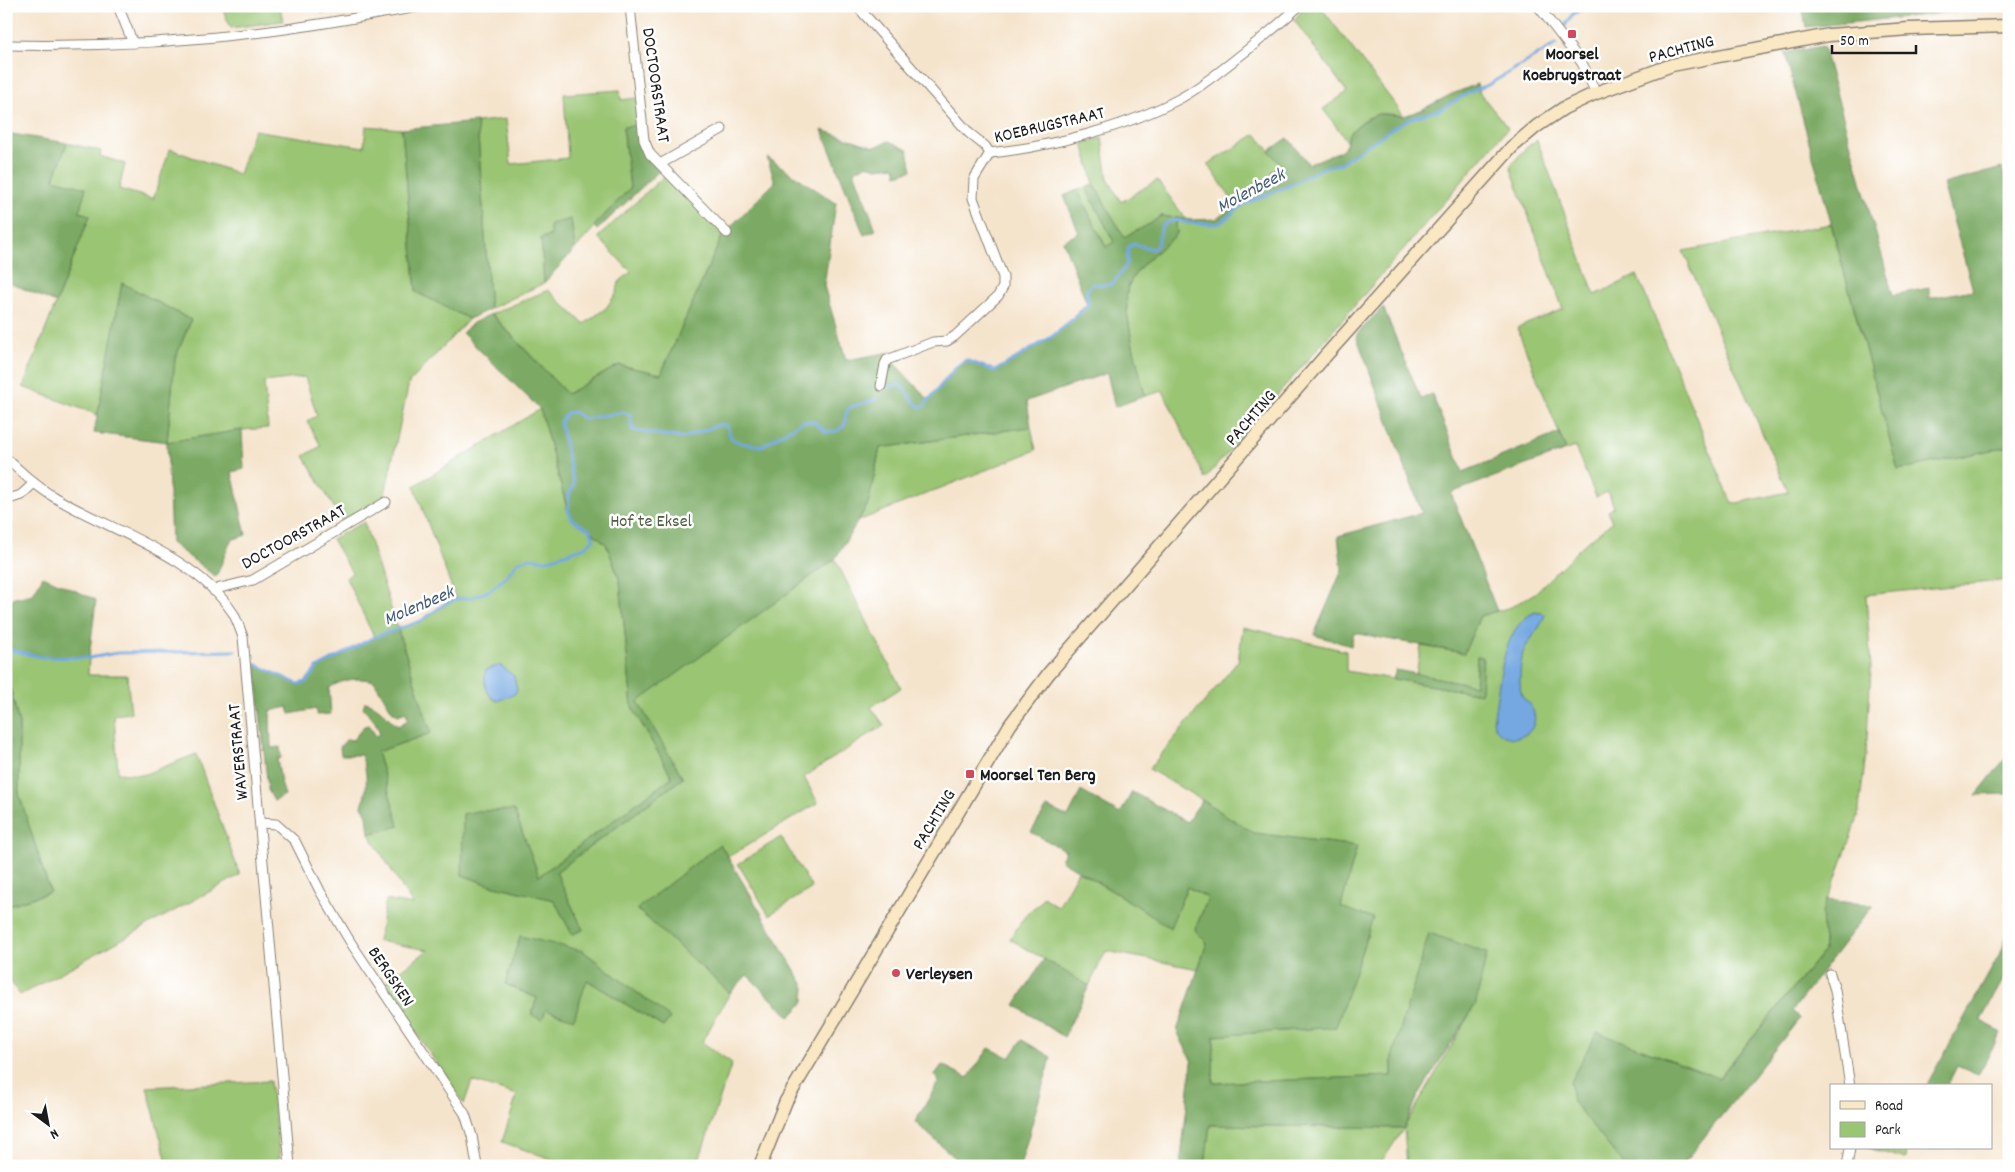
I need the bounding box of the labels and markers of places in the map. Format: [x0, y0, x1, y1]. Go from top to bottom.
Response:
marker: Moorsel Koebrugstraat [1566, 28, 1578, 40]
place label: Moorsel Koebrugstraat [1523, 43, 1622, 89]
place label: Moorsel Ten Berg [980, 764, 1096, 789]
marker: Moorsel Ten Berg [964, 768, 976, 780]
place label: Verleysen [906, 963, 973, 988]
marker: Verleysen [890, 967, 902, 979]

